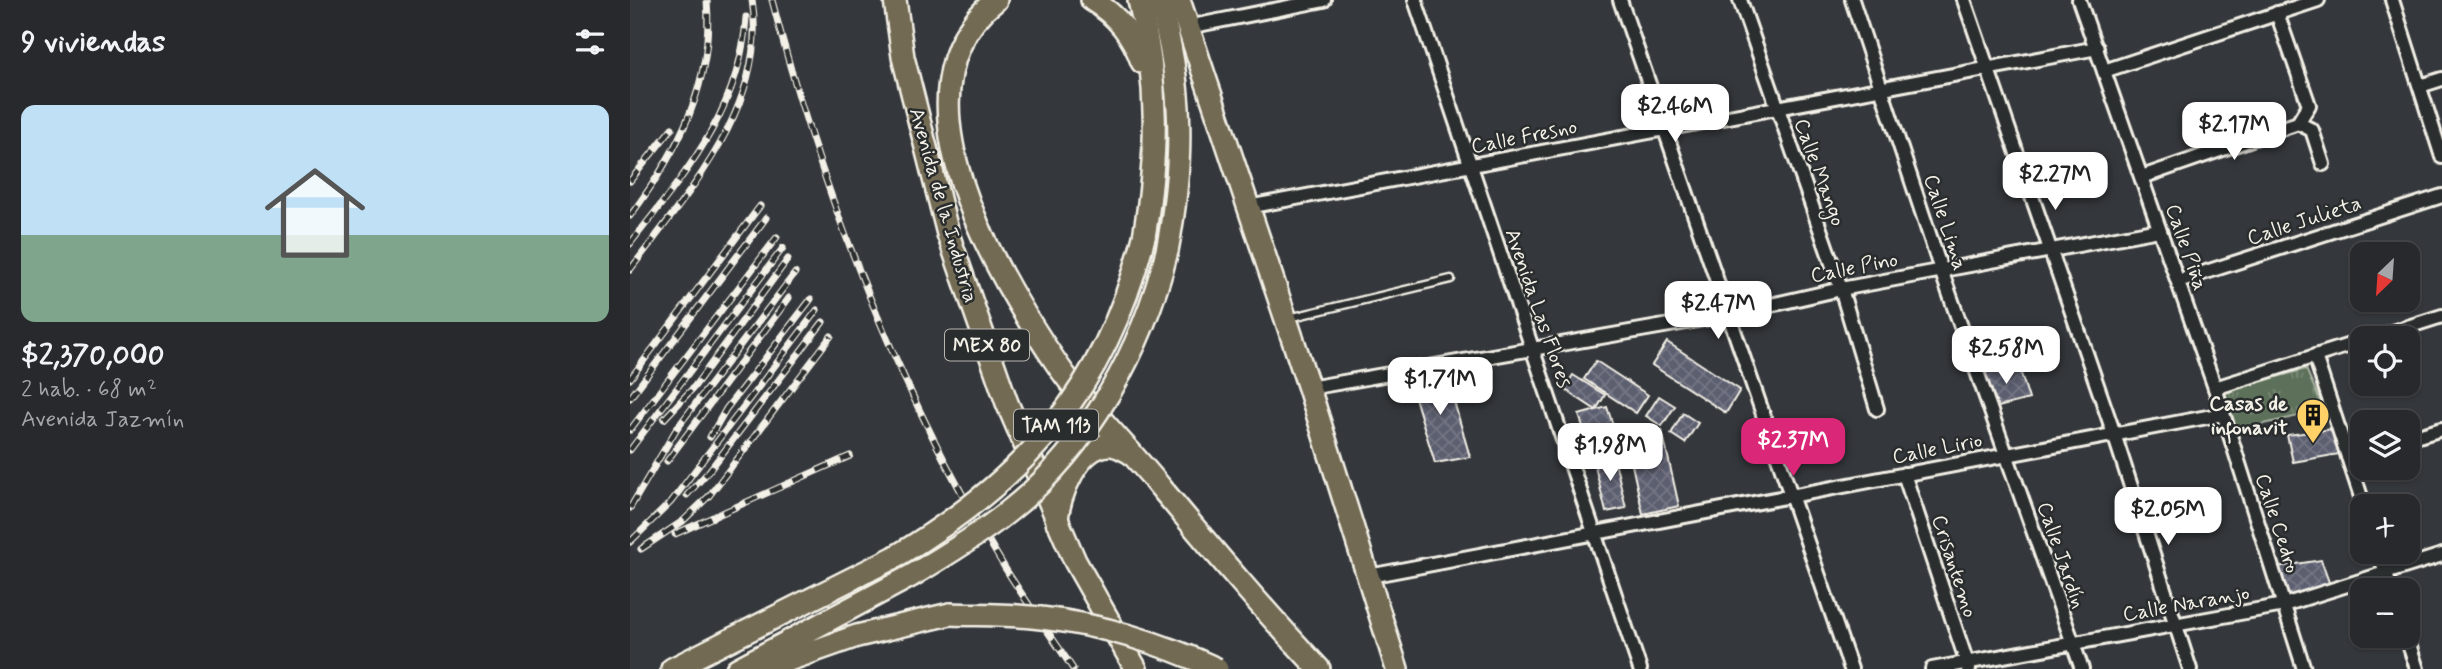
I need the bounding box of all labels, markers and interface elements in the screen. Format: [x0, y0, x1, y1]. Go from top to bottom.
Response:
text: 9 viviendas [21, 23, 165, 62]
icon: filters [571, 23, 609, 61]
pin: $2.46M [1618, 85, 1732, 144]
text: $2.46M [1637, 92, 1713, 122]
pin: $2.17M [2177, 102, 2291, 162]
street label: Avenida de la Industria [902, 105, 984, 306]
text: $2.17M [2198, 110, 2270, 140]
street label: Calle Fresno [1469, 113, 1580, 161]
street label: Calle Mango [1786, 115, 1851, 230]
icon: home [252, 150, 378, 276]
pin: $2.27M [1998, 152, 2112, 212]
text: $2.27M [2019, 160, 2091, 190]
street label: Calle Lima [1916, 171, 1974, 274]
street label: Calle Julieta [2244, 189, 2365, 253]
street label: Calle Piña [2158, 200, 2214, 294]
street label: Avenida Las Flores [1498, 225, 1578, 392]
north arrow [2350, 242, 2420, 312]
map controls [2350, 242, 2420, 648]
street label: Calle Pino [1808, 246, 1900, 290]
pin: $2.47M [1661, 282, 1775, 341]
text: $2.47M [1681, 289, 1755, 319]
pin: $2.58M [1949, 326, 2063, 386]
button: locate [2350, 326, 2420, 396]
road number: MEX 80 [945, 330, 1029, 360]
text: $2.58M [1968, 334, 2044, 364]
text: $2,370,000 [21, 336, 165, 375]
pin: $1.71M [1383, 358, 1497, 417]
text: $1.71M [1404, 365, 1476, 395]
text: 2 hab. · 68 m² [21, 375, 157, 405]
place label: Casas de infonavit [2209, 390, 2288, 444]
building icon: Casas de infonavit [2294, 396, 2332, 445]
text: Avenida Jazmín [21, 405, 184, 435]
road number: TAM 113 [1014, 410, 1098, 440]
button: layers [2350, 410, 2420, 480]
pin: $2.37M [1736, 419, 1850, 478]
pin: $1.98M [1553, 424, 1667, 483]
text: $2.37M [1757, 426, 1829, 456]
street label: Calle Lirio [1890, 427, 1985, 471]
text: $1.98M [1574, 431, 1646, 461]
street label: Calle Cedro [2248, 470, 2306, 577]
pin: $2.05M [2111, 488, 2225, 547]
button: + [2350, 494, 2420, 564]
text: $2.05M [2131, 495, 2205, 525]
street label: Calle Jardín [2030, 498, 2092, 612]
street label: Crisantemo [1924, 511, 1984, 621]
button: − [2350, 578, 2420, 648]
street label: Calle Naranjo [2121, 579, 2252, 629]

